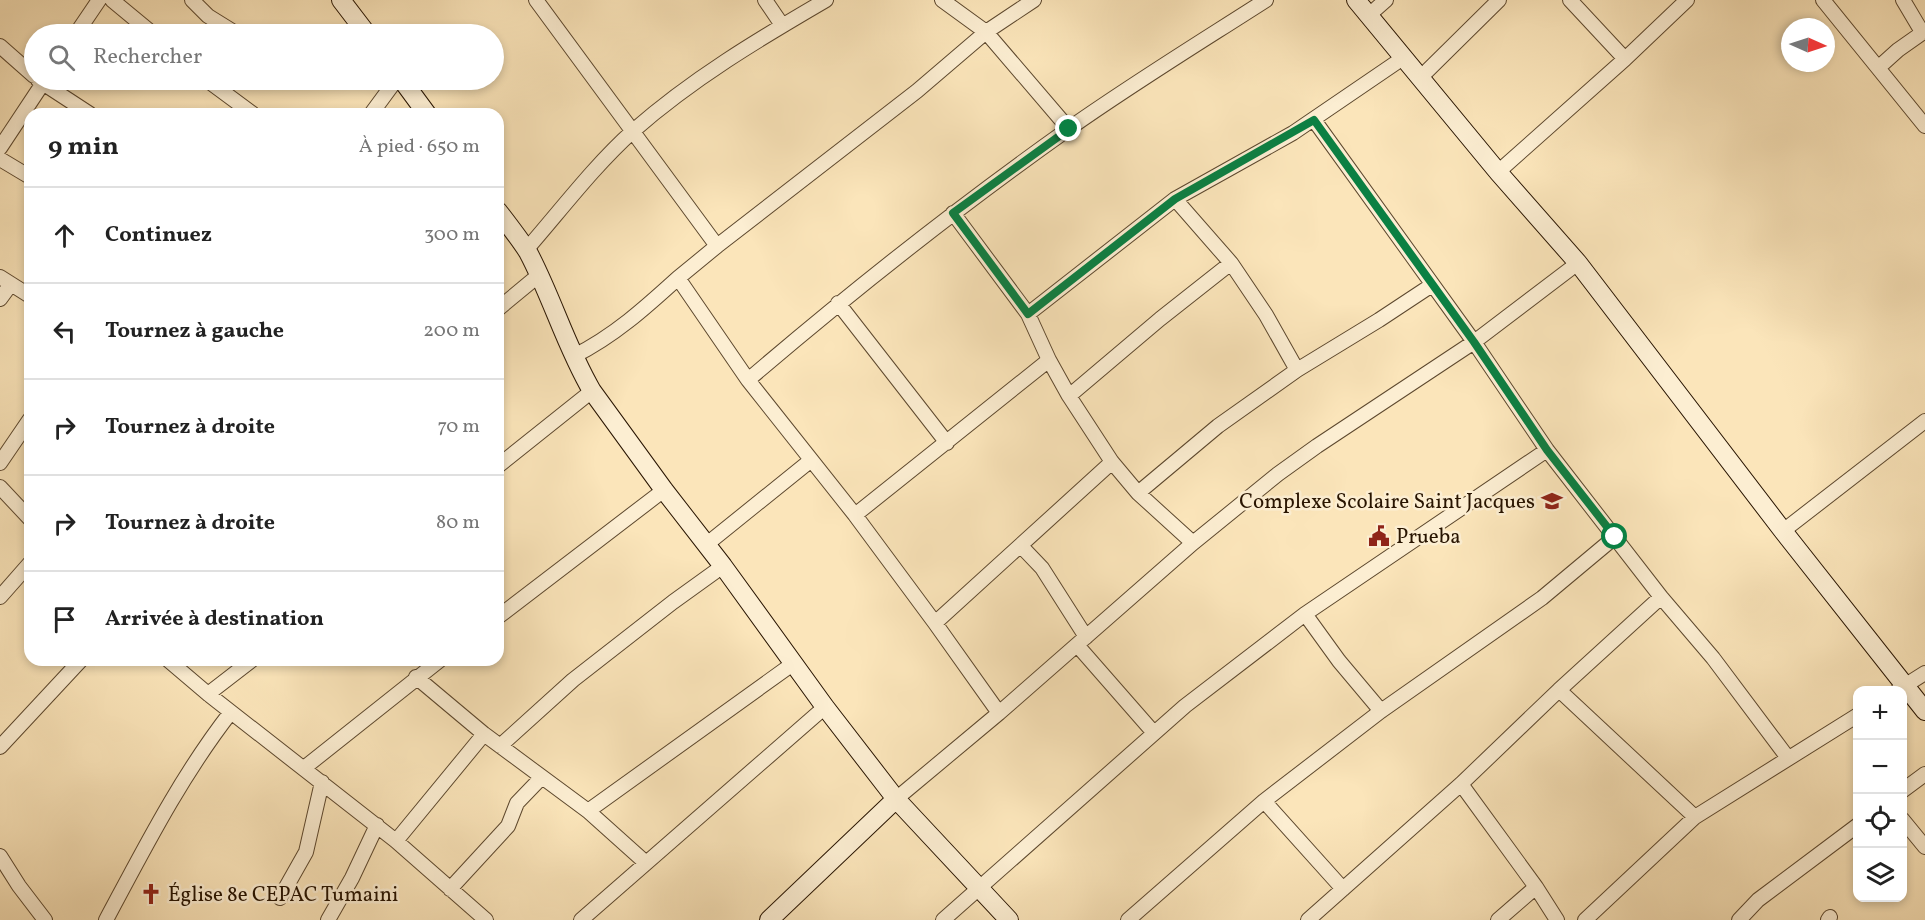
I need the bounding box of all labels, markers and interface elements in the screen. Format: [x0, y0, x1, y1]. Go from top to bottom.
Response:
north arrow [1781, 18, 1835, 72]
search box [24, 24, 504, 90]
icon: search [45, 41, 78, 74]
text: Rechercher [93, 42, 202, 73]
route end [1055, 115, 1081, 141]
text: 9 min [48, 129, 119, 165]
text: À pied · 650 m [359, 133, 480, 161]
icon: ahead [48, 219, 81, 252]
text: Continuez [105, 220, 212, 251]
text: 300 m [424, 221, 480, 249]
icon: left [48, 315, 81, 348]
text: Tournez à gauche [105, 316, 284, 347]
text: 200 m [423, 317, 480, 345]
icon: right [48, 411, 81, 444]
text: Tournez à droite [105, 412, 275, 443]
text: 70 m [437, 413, 480, 441]
place label: Complexe Scolaire Saint Jacques [1239, 488, 1535, 517]
school or university icon: Complexe Scolaire Saint Jacques [1540, 489, 1564, 513]
icon: right [48, 507, 81, 540]
text: Tournez à droite [105, 508, 275, 539]
text: 80 m [436, 509, 480, 537]
place label: Prueba [1396, 523, 1461, 552]
route start [1601, 523, 1627, 549]
public building icon: Prueba [1367, 524, 1391, 548]
icon: arrive [48, 603, 81, 636]
text: Arrivée à destination [105, 604, 324, 635]
map controls [1853, 686, 1907, 902]
button: + [1853, 686, 1907, 740]
button: − [1853, 740, 1907, 794]
button: locate [1853, 794, 1907, 848]
button: layers [1853, 848, 1907, 902]
place label: Église 8e CEPAC Tumaini [168, 881, 398, 910]
church icon: Église 8e CEPAC Tumaini [139, 882, 163, 906]

